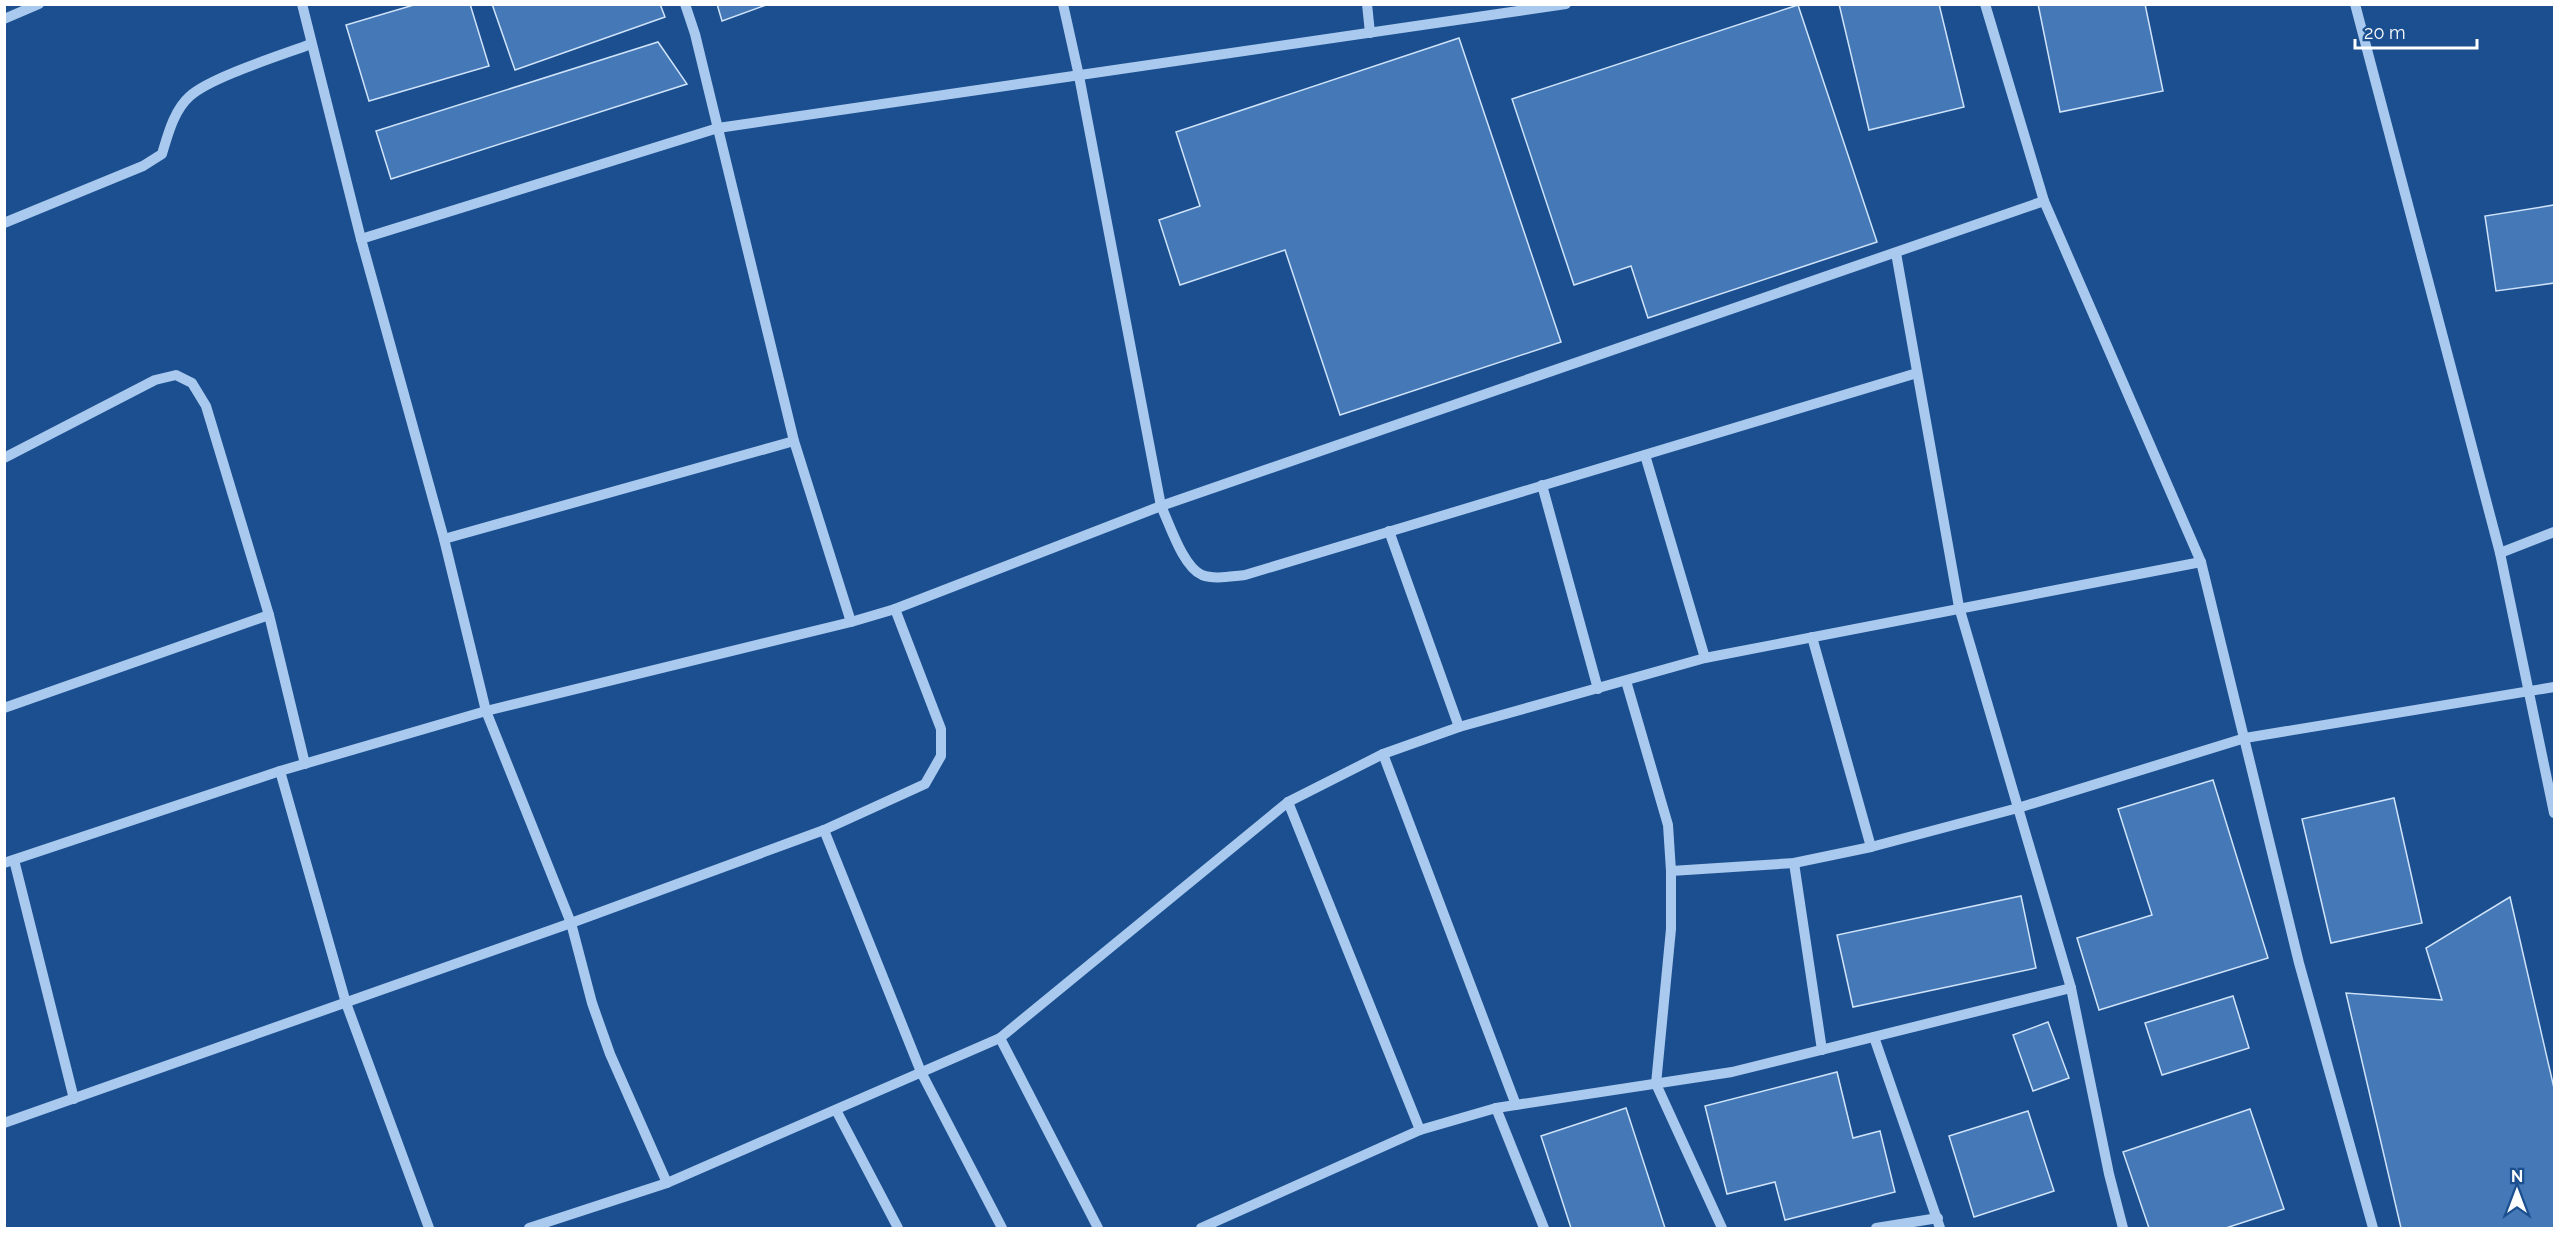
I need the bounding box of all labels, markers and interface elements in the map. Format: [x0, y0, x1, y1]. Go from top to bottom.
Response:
scale bar [2355, 12, 2476, 50]
text: 20 m [2364, 22, 2406, 43]
north arrow [2487, 1161, 2547, 1221]
text: N [2511, 1167, 2523, 1186]

